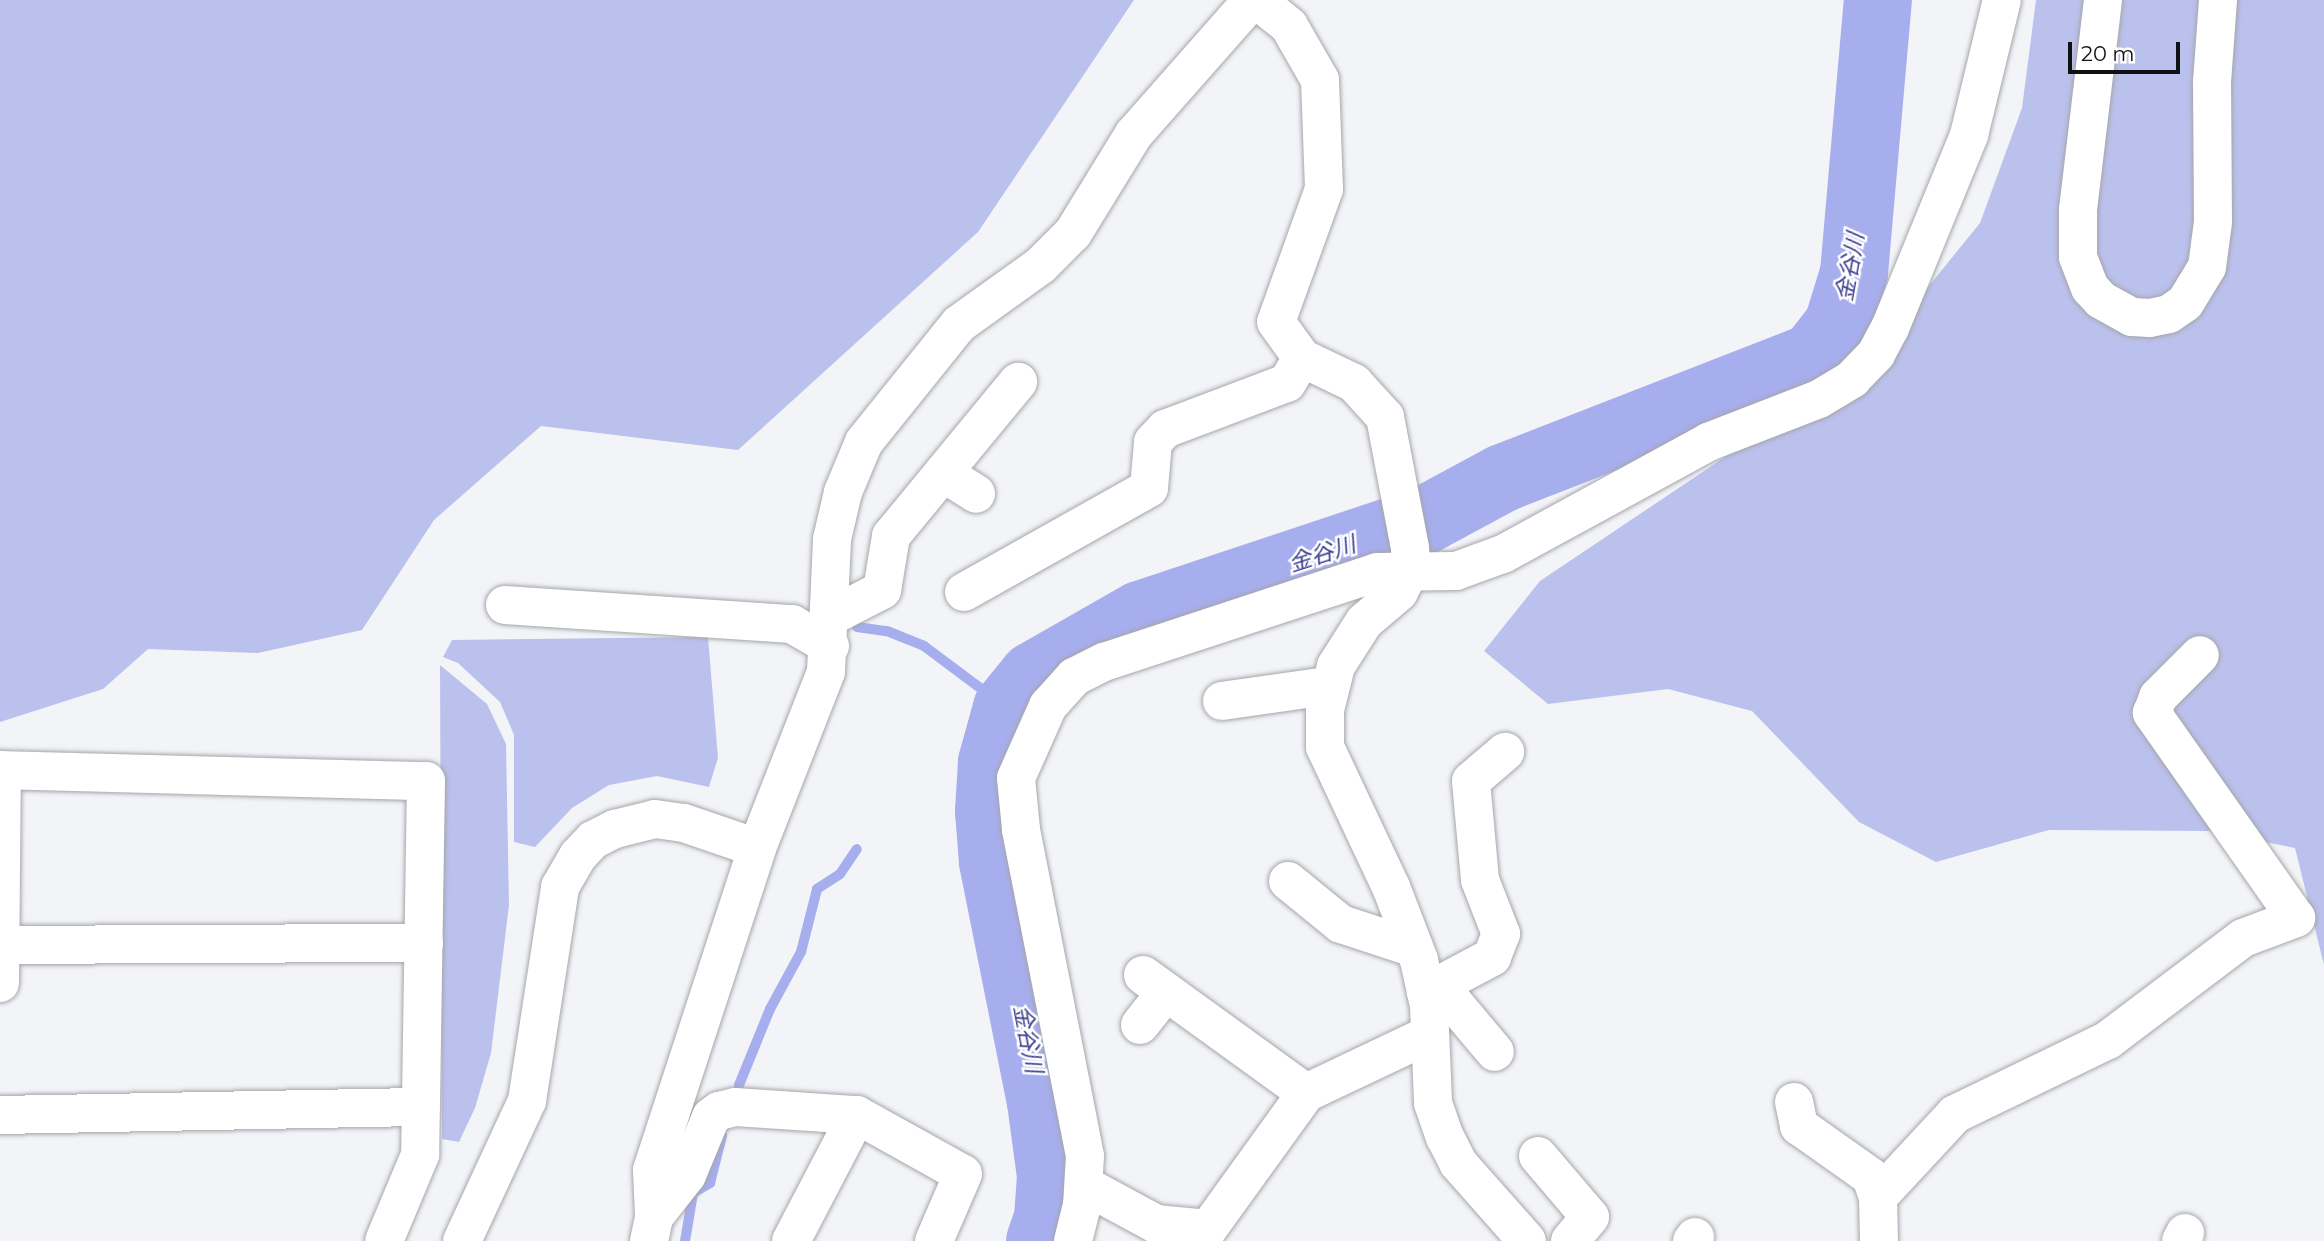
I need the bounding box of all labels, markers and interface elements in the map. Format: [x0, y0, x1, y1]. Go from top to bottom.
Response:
scale bar [2072, 28, 2184, 72]
text: 20 m [2081, 41, 2135, 66]
water label: 金谷川 [1830, 231, 1870, 303]
water label: 金谷川 [1285, 530, 1359, 578]
water label: 金谷川 [1008, 1003, 1048, 1075]

